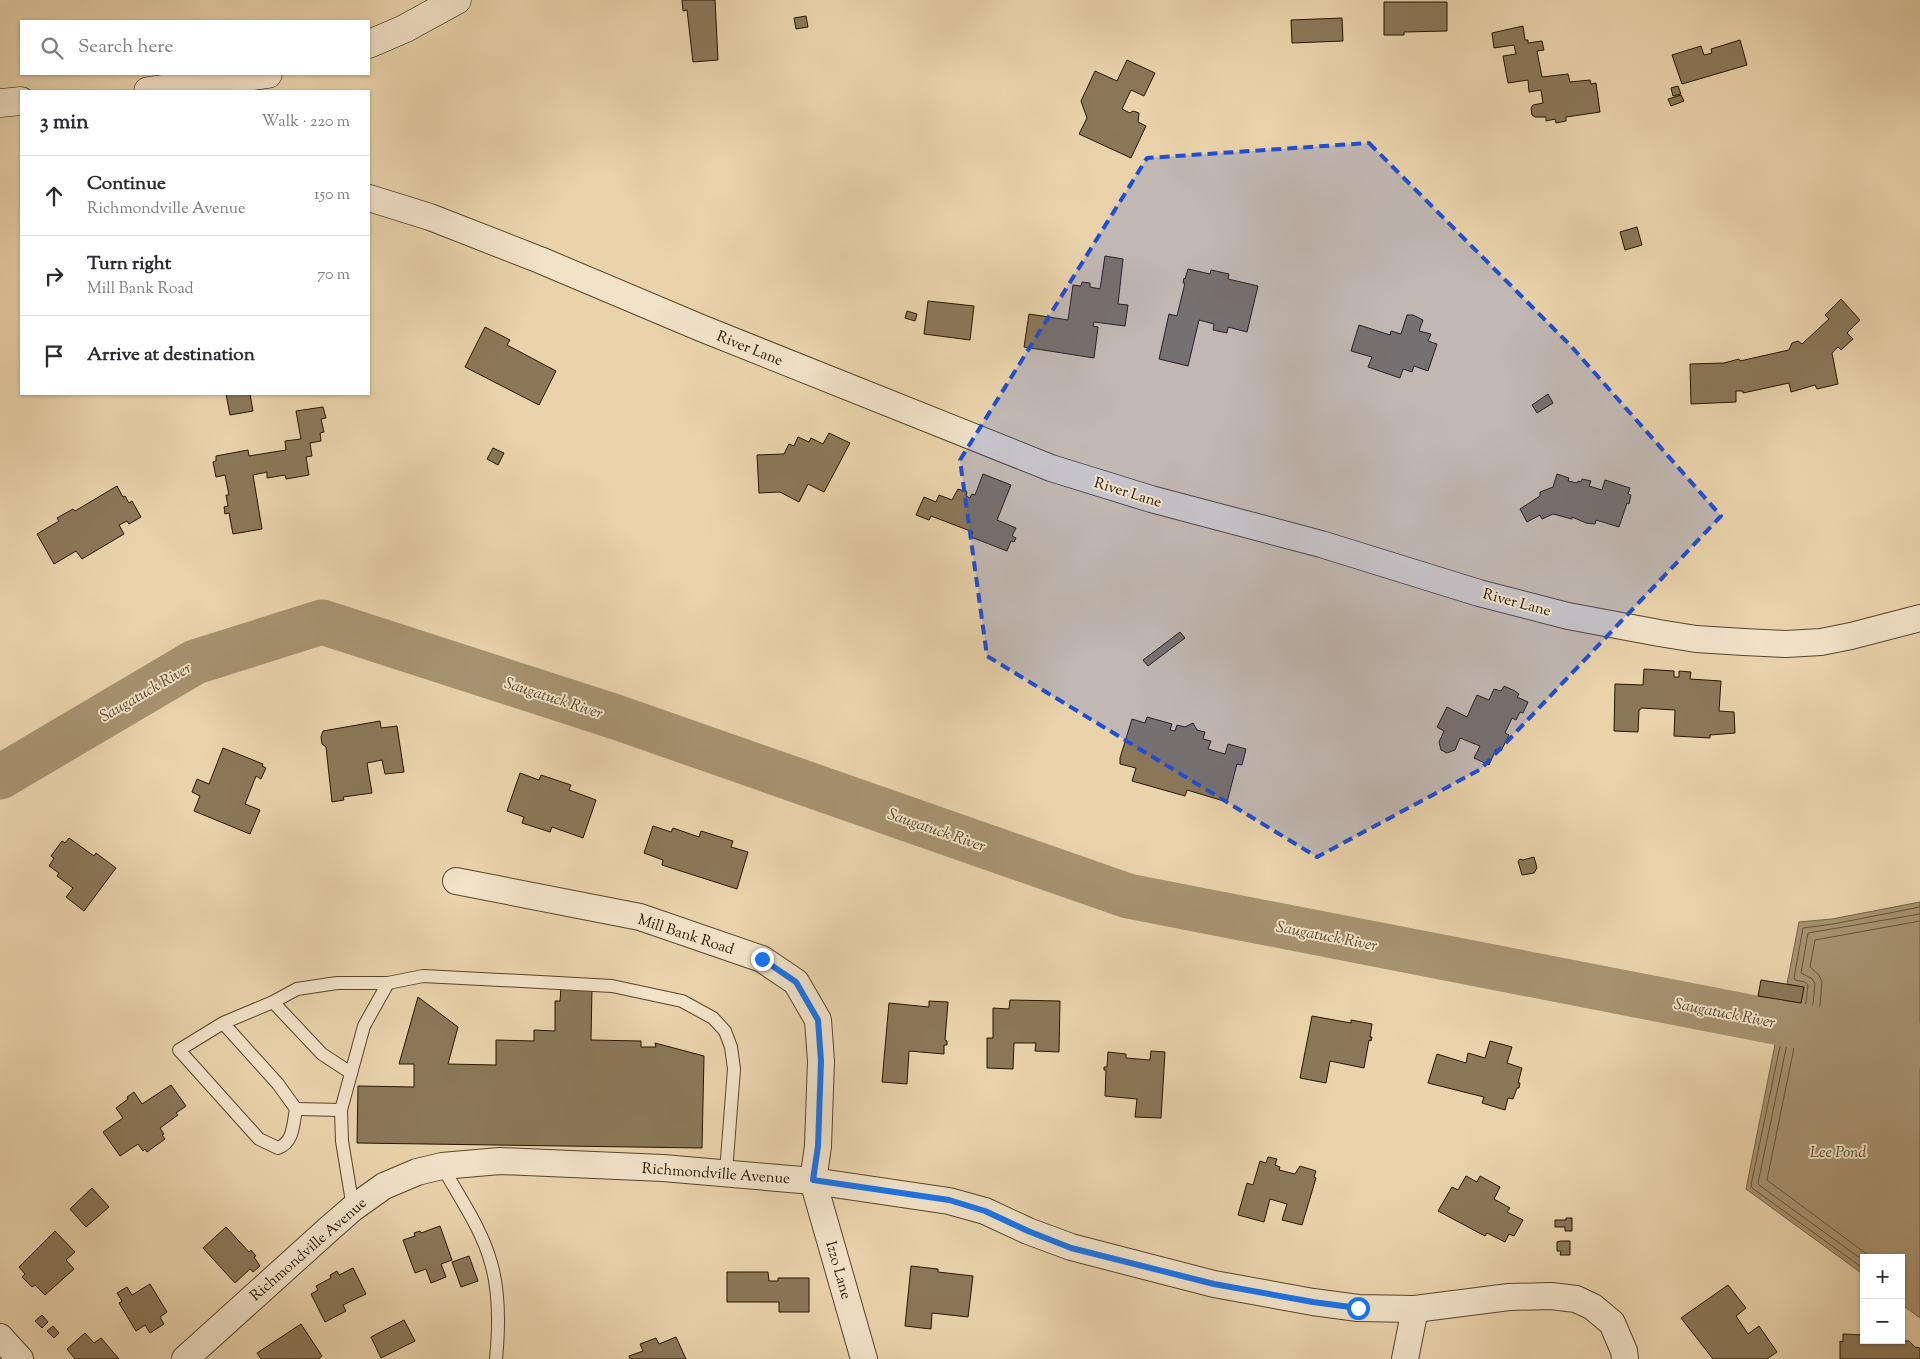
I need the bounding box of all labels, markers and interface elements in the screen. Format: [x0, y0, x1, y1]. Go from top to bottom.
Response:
search box [20, 20, 370, 75]
icon: search [38, 34, 66, 62]
text: Search here [78, 34, 173, 61]
text: 3 min [40, 108, 89, 138]
text: Walk · 220 m [262, 111, 350, 134]
text: Continue [87, 171, 166, 198]
icon: ahead [40, 182, 68, 210]
text: 150 m [314, 184, 350, 207]
text: Richmondville Avenue [87, 198, 246, 221]
text: Turn right [87, 251, 171, 278]
icon: right [40, 262, 68, 290]
text: 70 m [317, 264, 350, 287]
text: Mill Bank Road [87, 278, 194, 301]
street label: River Lane [713, 327, 786, 372]
icon: arrive [40, 342, 68, 370]
text: Arrive at destination [87, 342, 255, 369]
street label: River Lane [1091, 473, 1164, 514]
street label: River Lane [1480, 584, 1553, 623]
water label: Saugatuck River [96, 657, 197, 729]
water label: Saugatuck River [501, 673, 606, 726]
water label: Saugatuck River [884, 804, 989, 859]
street label: Mill Bank Road [635, 910, 737, 961]
water label: Saugatuck River [1274, 916, 1379, 959]
route end [751, 948, 774, 971]
water label: Saugatuck River [1672, 993, 1777, 1036]
water label: Lee Pond [1810, 1142, 1866, 1165]
street label: Richmondville Avenue [641, 1159, 791, 1190]
street label: Richmondville Avenue [246, 1193, 372, 1307]
street label: Izzo Lane [819, 1239, 856, 1302]
map controls [1860, 1254, 1905, 1344]
button: + [1860, 1254, 1905, 1299]
route start [1347, 1297, 1370, 1320]
button: − [1860, 1299, 1905, 1344]

